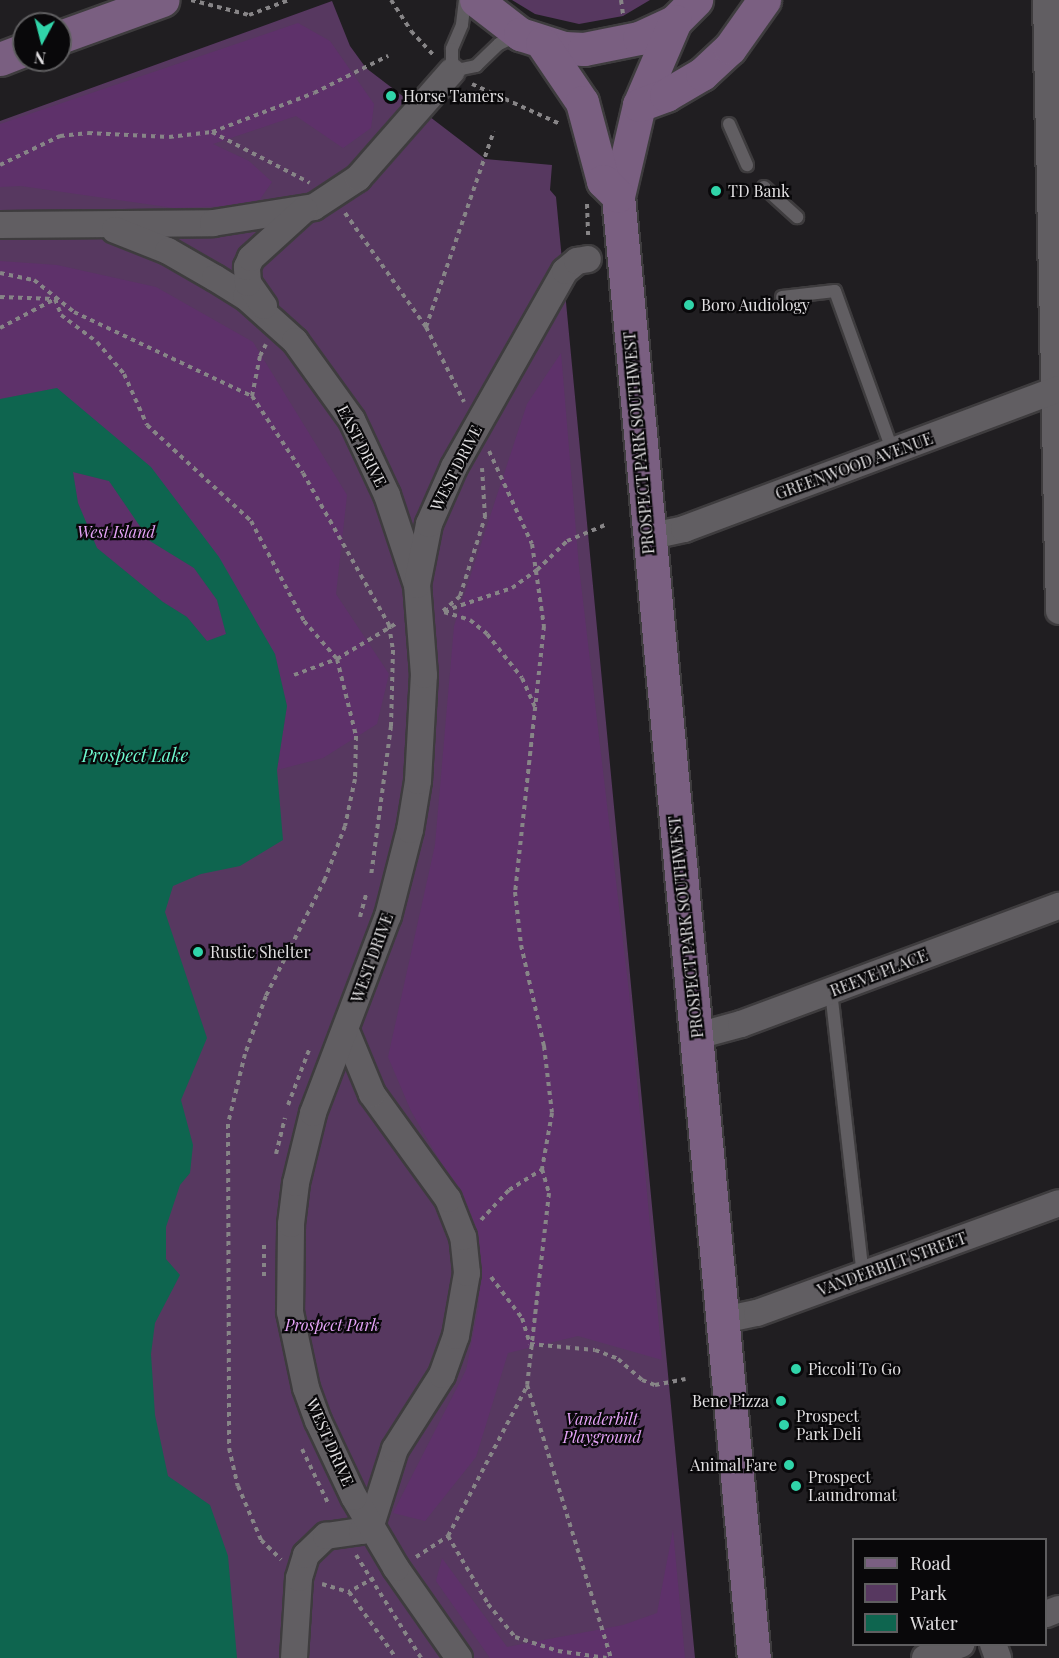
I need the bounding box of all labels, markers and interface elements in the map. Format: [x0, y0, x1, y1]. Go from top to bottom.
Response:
north arrow [12, 12, 72, 72]
text: N [33, 47, 47, 70]
place label: Horse Tamers [403, 86, 504, 106]
marker: Horse Tamers [384, 89, 398, 103]
place label: TD Bank [728, 181, 790, 201]
marker: TD Bank [709, 184, 723, 198]
place label: Boro Audiology [701, 295, 810, 315]
marker: Boro Audiology [682, 298, 696, 312]
street label: PROSPECT PARK SOUTHWEST [620, 331, 658, 555]
street label: EAST DRIVE [333, 402, 391, 490]
street label: WEST DRIVE [426, 422, 486, 514]
street label: GREENWOOD AVENUE [772, 428, 936, 504]
park label: West Island [77, 522, 155, 542]
water label: Prospect Lake [82, 744, 188, 766]
street label: PROSPECT PARK SOUTHWEST [665, 815, 707, 1039]
street label: WEST DRIVE [347, 911, 397, 1005]
place label: Rustic Shelter [210, 942, 311, 962]
marker: Rustic Shelter [191, 945, 205, 959]
street label: REEVE PLACE [827, 946, 931, 1000]
street label: VANDERBILT STREET [815, 1228, 969, 1300]
park label: Prospect Park [285, 1315, 379, 1335]
place label: Piccoli To Go [808, 1359, 901, 1379]
marker: Piccoli To Go [789, 1362, 803, 1376]
place label: Bene Pizza [692, 1391, 769, 1411]
marker: Bene Pizza [774, 1394, 788, 1408]
street label: WEST DRIVE [302, 1395, 358, 1489]
place label: Prospect Park Deli [796, 1406, 862, 1444]
park label: Vanderbilt Playground [563, 1409, 641, 1447]
marker: Prospect Park Deli [777, 1418, 791, 1432]
place label: Animal Fare [690, 1455, 777, 1475]
marker: Animal Fare [782, 1458, 796, 1472]
place label: Prospect Laundromat [808, 1467, 897, 1505]
marker: Prospect Laundromat [789, 1479, 803, 1493]
legend [852, 1538, 1047, 1646]
text: Road [910, 1551, 951, 1575]
text: Park [910, 1581, 947, 1605]
text: Water [910, 1611, 958, 1635]

